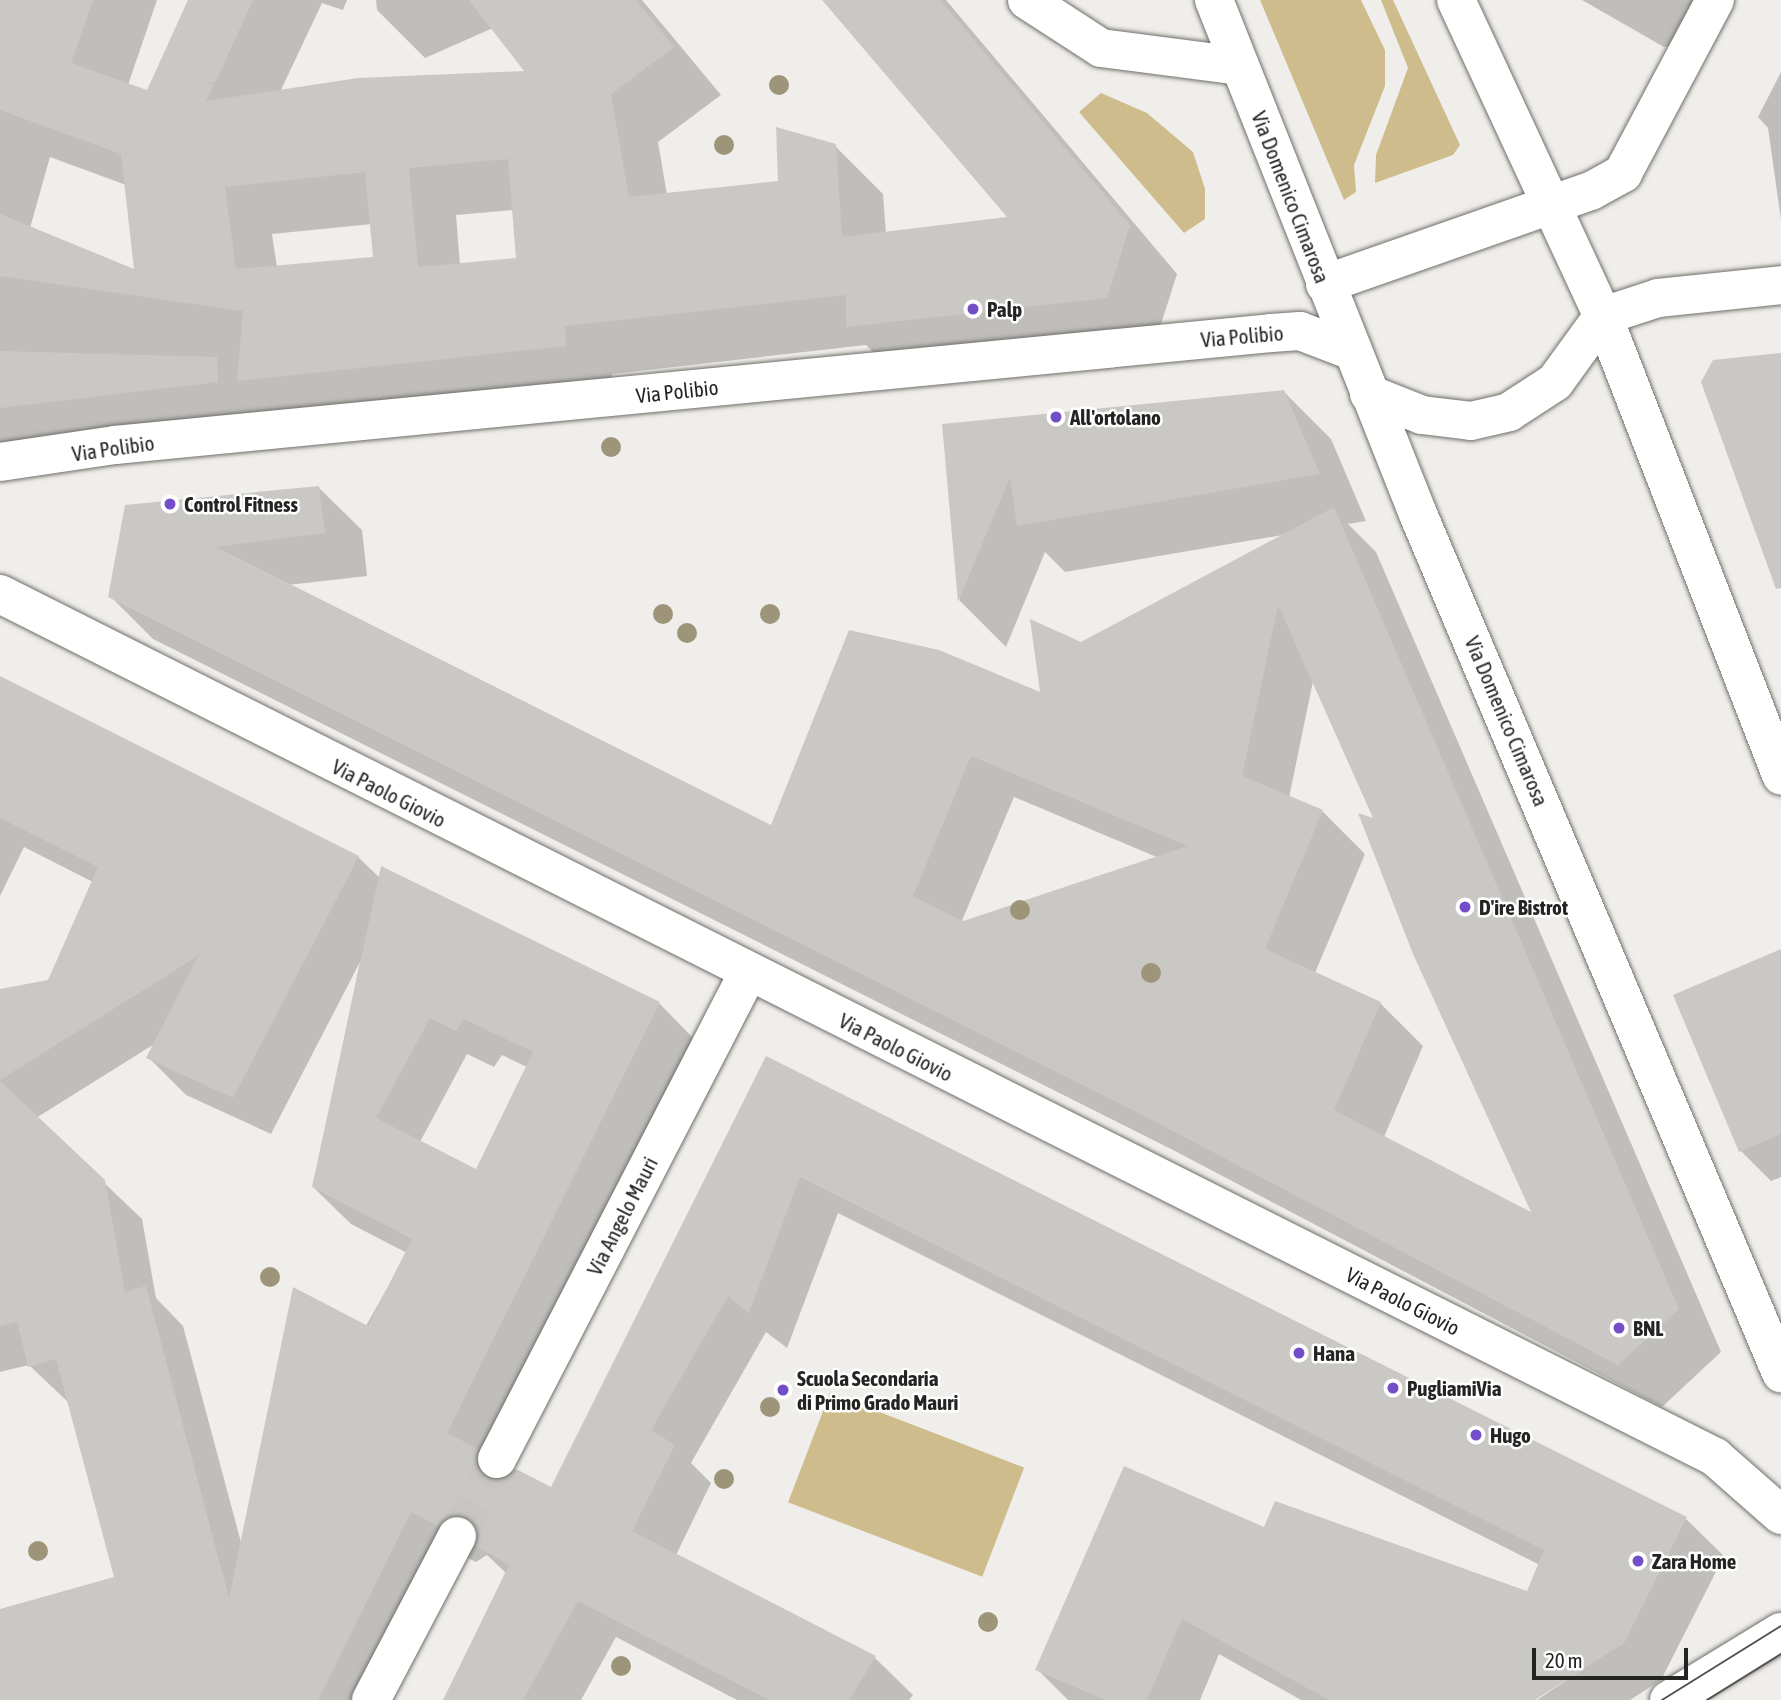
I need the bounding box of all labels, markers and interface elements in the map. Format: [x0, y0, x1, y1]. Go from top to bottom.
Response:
street label: Via Domenico Cimarosa [1247, 108, 1335, 286]
place label: Palp [987, 296, 1022, 322]
marker: Palp [965, 301, 981, 317]
street label: Via Polibio [1200, 320, 1284, 352]
street label: Via Polibio [635, 374, 719, 408]
place label: All'ortolano [1070, 404, 1161, 430]
marker: All'ortolano [1048, 409, 1064, 425]
street label: Via Polibio [70, 430, 156, 466]
place label: Control Fitness [184, 491, 298, 517]
marker: Control Fitness [162, 496, 178, 512]
street label: Via Domenico Cimarosa [1460, 632, 1554, 810]
street label: Via Paolo Giovio [328, 754, 450, 832]
place label: D'ire Bistrot [1479, 894, 1568, 920]
marker: D'ire Bistrot [1457, 899, 1473, 915]
street label: Via Paolo Giovio [835, 1008, 957, 1086]
street label: Via Angelo Mauri [581, 1153, 663, 1279]
street label: Via Paolo Giovio [1342, 1262, 1464, 1340]
place label: BNL [1633, 1315, 1663, 1341]
marker: BNL [1611, 1320, 1627, 1336]
place label: Hana [1313, 1340, 1355, 1366]
marker: Hana [1291, 1345, 1307, 1361]
place label: Scuola Secondaria di Primo Grado Mauri [797, 1365, 958, 1415]
place label: PugliamiVia [1407, 1375, 1501, 1401]
marker: PugliamiVia [1385, 1380, 1401, 1396]
marker: Scuola Secondaria di Primo Grado Mauri [775, 1382, 791, 1398]
place label: Hugo [1490, 1422, 1531, 1448]
marker: Hugo [1468, 1427, 1484, 1443]
place label: Zara Home [1652, 1548, 1736, 1574]
marker: Zara Home [1630, 1553, 1646, 1569]
scale bar [1536, 1634, 1692, 1678]
text: 20 m [1545, 1648, 1583, 1672]

